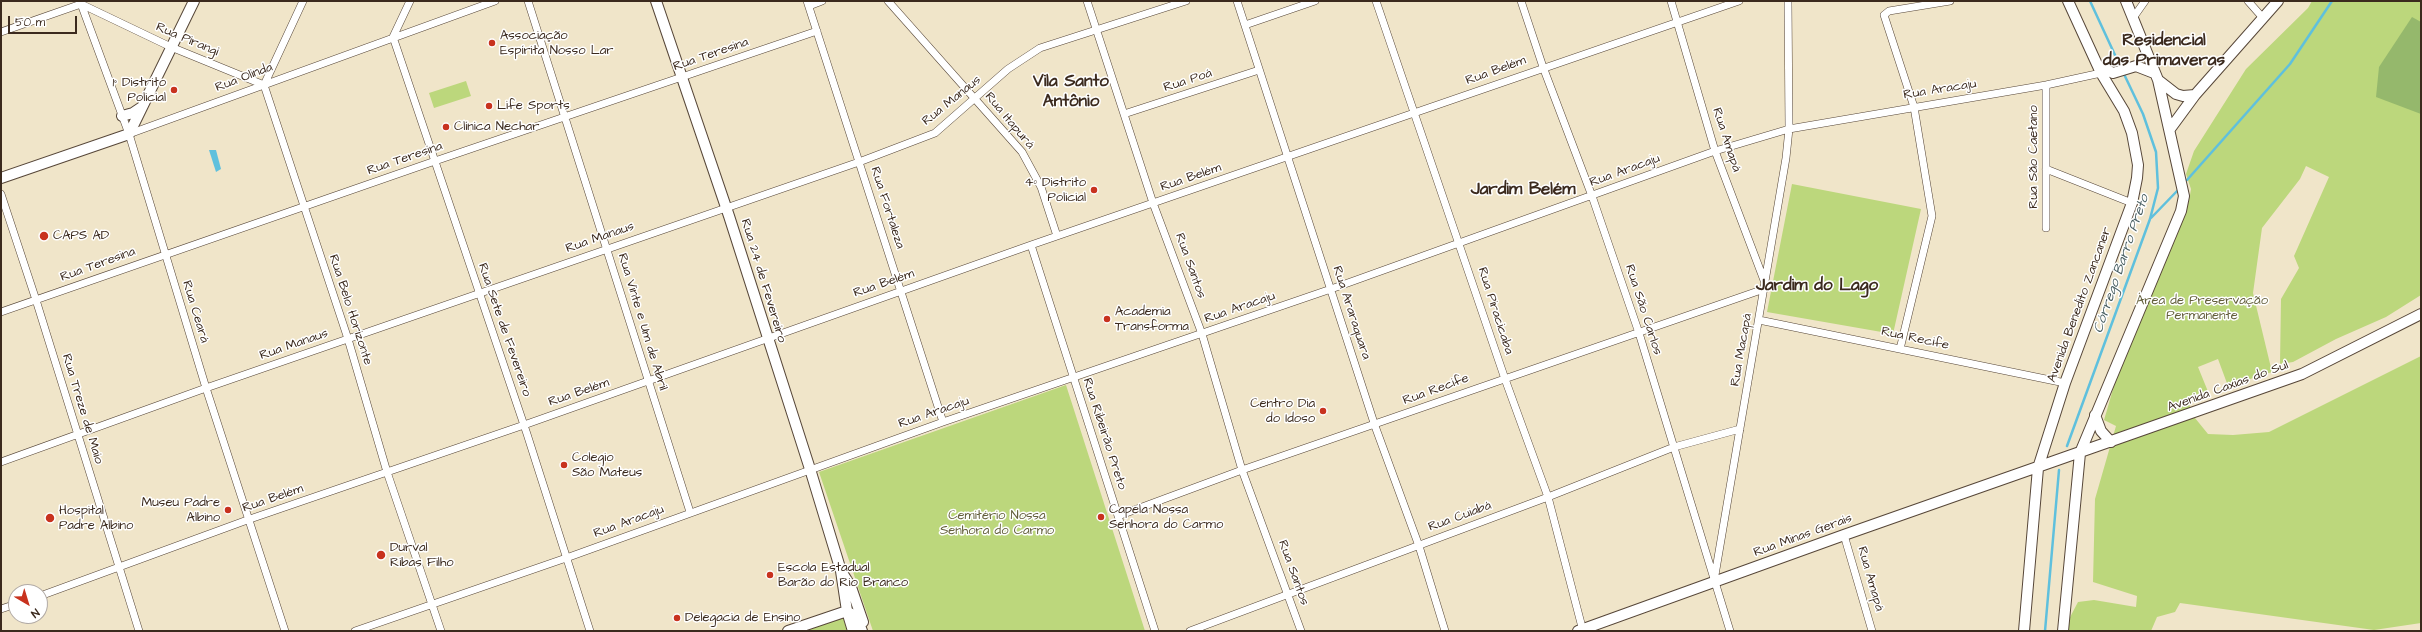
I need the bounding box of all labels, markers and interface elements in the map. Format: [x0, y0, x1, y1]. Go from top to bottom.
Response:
scale bar [10, 8, 79, 34]
text: 50 m [15, 14, 45, 31]
street label: Rua Pirangi [153, 20, 221, 60]
place label: Associação Espírita Nosso Lar [500, 28, 613, 59]
district label: Residencial das Primaveras [2103, 31, 2225, 71]
street label: Rua Teresina [671, 35, 751, 75]
marker: Associação Espírita Nosso Lar [487, 38, 497, 48]
street label: Rua Belém [1464, 53, 1528, 89]
street label: Rua Olinda [213, 60, 275, 96]
street label: Rua Poá [1162, 66, 1214, 96]
district label: Vila Santo Antônio [1033, 72, 1109, 112]
street label: Rua Manaus [919, 73, 985, 129]
place label: 1° Distrito Policial [112, 75, 166, 106]
street label: Rua Aracaju [1902, 77, 1978, 103]
marker: 1° Distrito Policial [169, 85, 179, 95]
street label: Rua Itapurá [981, 89, 1037, 153]
place label: Life Sports [497, 98, 570, 114]
marker: Life Sports [484, 101, 494, 111]
street label: Rua São Caetano [2026, 105, 2042, 209]
street label: Rua Amapá [1708, 106, 1744, 174]
place label: Clínica Nechar [454, 119, 539, 135]
marker: Clínica Nechar [441, 122, 451, 132]
street label: Rua Teresina [365, 139, 445, 179]
street label: Rua Aracaju [1588, 151, 1662, 191]
street label: Rua Belém [1159, 160, 1223, 196]
street label: Rua Fortaleza [866, 165, 908, 251]
place label: 4º Distrito Policial [1025, 175, 1086, 206]
district label: Jardim Belém [1471, 180, 1575, 200]
marker: 4º Distrito Policial [1089, 185, 1099, 195]
water label: Córrego Barro Preto [2090, 193, 2154, 335]
street label: Rua 24 de Fevereiro [737, 217, 789, 345]
street label: Rua Manaus [564, 219, 636, 257]
street label: Avenida Benedito Zancaner [2045, 225, 2115, 385]
place label: CAPS AD [53, 228, 109, 244]
marker: CAPS AD [38, 230, 50, 242]
street label: Rua Santos [1171, 231, 1209, 301]
street label: Rua Teresina [58, 244, 138, 286]
street label: Rua Vinte e Um de Abril [614, 252, 670, 392]
street label: Rua Belo Horizonte [325, 253, 375, 367]
street label: Rua Sete de Fevereiro [474, 261, 534, 399]
street label: Rua São Carlos [1621, 263, 1665, 357]
street label: Rua Araraquara [1329, 264, 1373, 362]
street label: Rua Piracicaba [1474, 265, 1516, 357]
street label: Rua Belém [852, 266, 916, 302]
district label: Jardim do Lago [1756, 276, 1878, 296]
street label: Rua Ceará [178, 279, 212, 345]
street label: Rua Aracaju [1203, 289, 1277, 327]
park label: Área de Preservação Permanente [2136, 293, 2268, 324]
place label: Academia Transforma [1115, 304, 1189, 335]
street label: Rua Macapá [1728, 312, 1756, 388]
marker: Academia Transforma [1102, 314, 1112, 324]
street label: Rua Recife [1880, 324, 1950, 354]
street label: Rua Manaus [258, 326, 330, 364]
street label: Rua Treze de Maio [58, 352, 106, 466]
street label: Avenida Caxias do Sul [2165, 358, 2291, 416]
street label: Rua Recife [1401, 371, 1471, 409]
street label: Rua Belém [547, 375, 611, 411]
street label: Rua Ribeirão Preto [1079, 376, 1129, 492]
street label: Rua Aracaju [897, 394, 971, 432]
place label: Centro Dia do Idoso [1250, 396, 1315, 427]
marker: Centro Dia do Idoso [1318, 406, 1328, 416]
place label: Colegio São Mateus [572, 450, 642, 481]
marker: Colegio São Mateus [559, 460, 569, 470]
street label: Rua Belém [241, 481, 305, 517]
place label: Museu Padre Albino [142, 495, 220, 526]
street label: Rua Cuiabá [1426, 498, 1494, 536]
street label: Rua Aracaju [592, 502, 666, 542]
place label: Capela Nossa Senhora do Carmo [1109, 502, 1223, 533]
place label: Hospital Padre Albino [59, 503, 133, 534]
marker: Museu Padre Albino [223, 505, 233, 515]
park label: Cemitério Nossa Senhora do Carmo [940, 508, 1054, 539]
street label: Rua Minas Gerais [1752, 511, 1854, 561]
marker: Hospital Padre Albino [44, 512, 56, 524]
marker: Capela Nossa Senhora do Carmo [1096, 512, 1106, 522]
street label: Rua Santos [1274, 538, 1312, 608]
place label: Durval Ribas Filho [390, 540, 454, 571]
street label: Rua Amapá [1853, 545, 1887, 613]
marker: Durval Ribas Filho [375, 549, 387, 561]
place label: Escola Estadual Barão do Rio Branco [778, 560, 908, 591]
marker: Escola Estadual Barão do Rio Branco [765, 570, 775, 580]
north arrow [8, 584, 48, 624]
text: N [28, 605, 42, 621]
place label: Delegacia de Ensino [685, 610, 800, 626]
marker: Delegacia de Ensino [672, 613, 682, 623]

